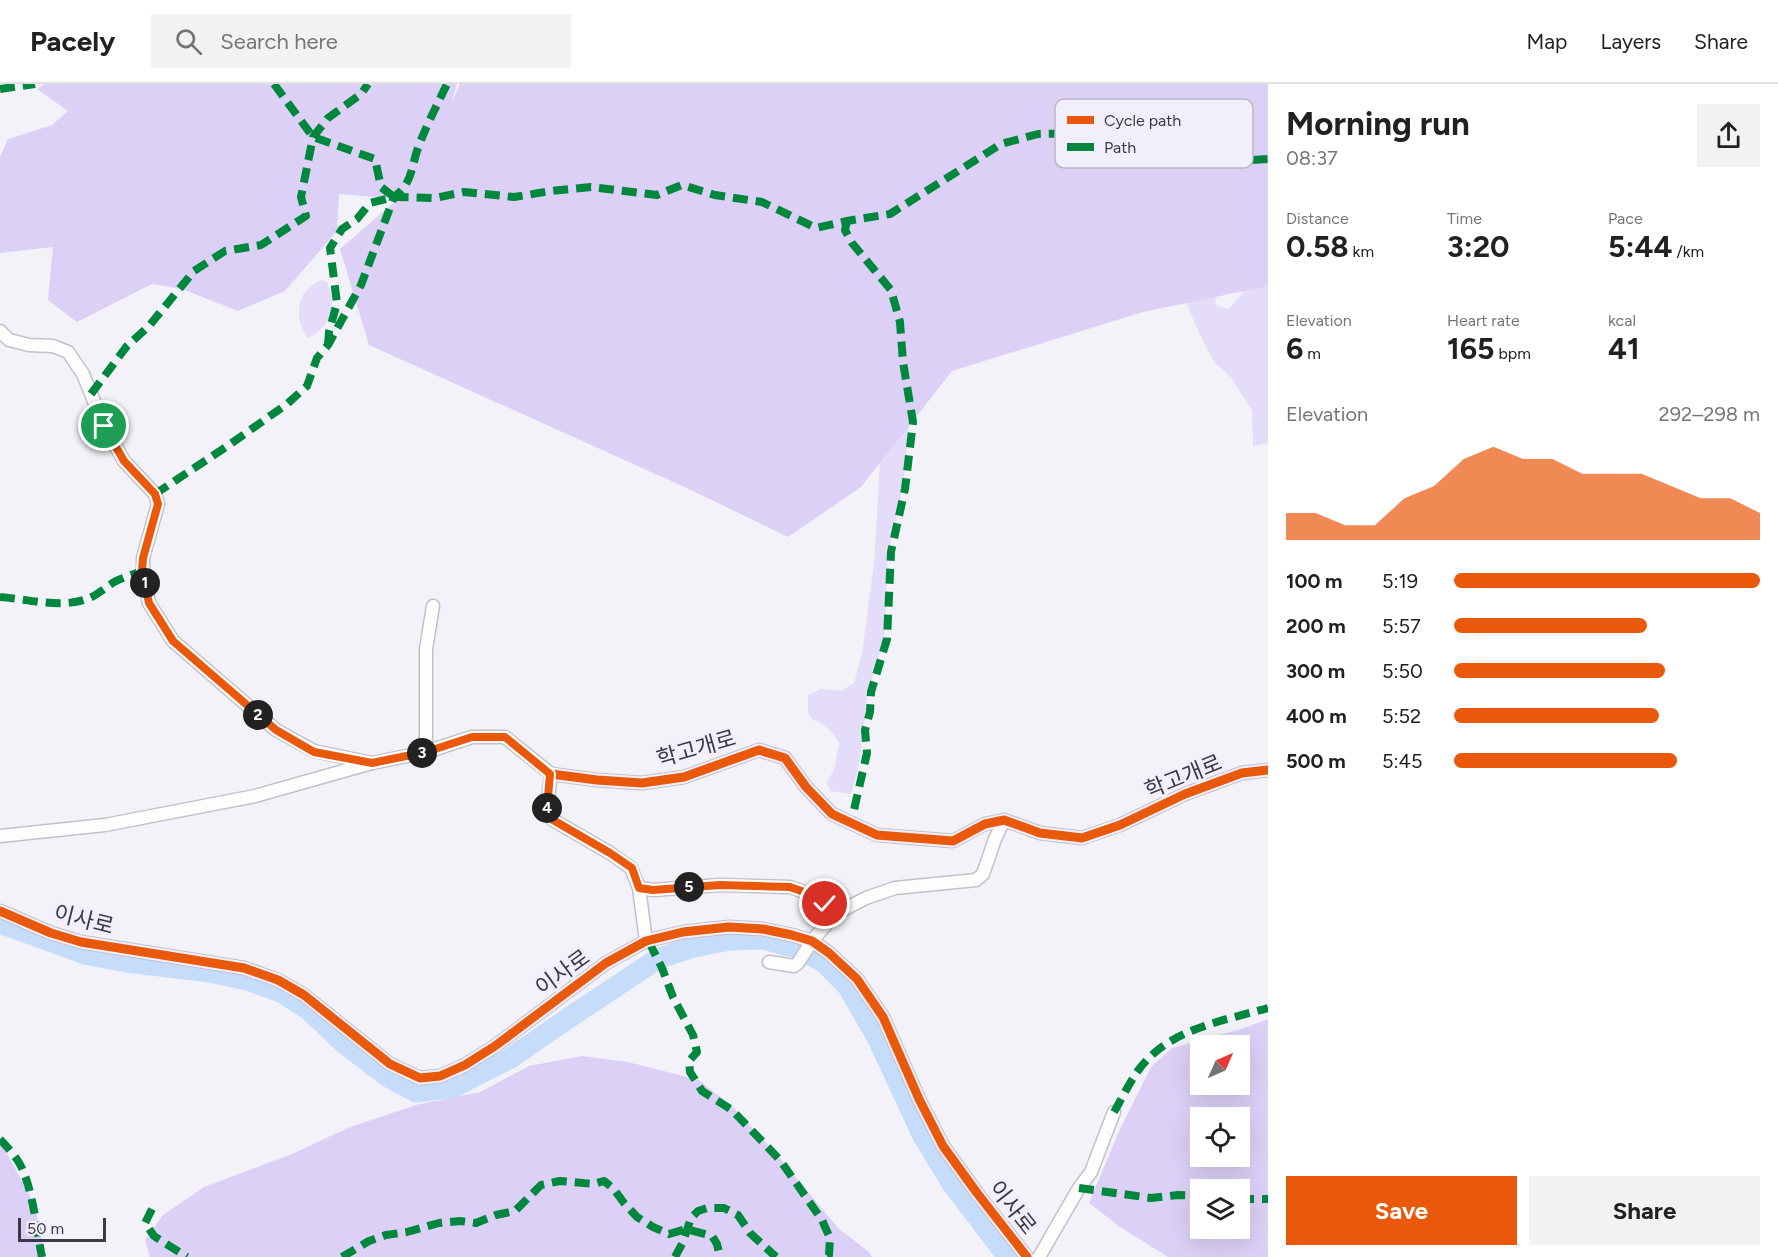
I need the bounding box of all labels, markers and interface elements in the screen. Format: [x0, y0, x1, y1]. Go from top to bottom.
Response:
search box [151, 14, 571, 68]
text: Pacely [30, 24, 115, 58]
icon: search [172, 25, 205, 58]
text: Search here [220, 28, 338, 55]
text: Map [1527, 29, 1567, 54]
text: Layers [1600, 29, 1661, 54]
text: Share [1694, 29, 1748, 54]
legend [1055, 99, 1253, 168]
text: Morning run [1286, 104, 1470, 143]
button: share [1697, 104, 1760, 167]
text: Cycle path [1104, 111, 1181, 130]
text: Path [1104, 138, 1136, 157]
text: 08:37 [1286, 146, 1338, 170]
text: Distance [1286, 209, 1349, 228]
text: Time [1447, 209, 1482, 228]
text: Pace [1608, 209, 1643, 228]
text: 0.58 [1286, 228, 1349, 265]
text: 3:20 [1447, 228, 1510, 265]
text: 5:44 [1608, 228, 1672, 265]
text: km [1349, 242, 1374, 261]
text: /km [1672, 242, 1704, 261]
text: Elevation [1286, 311, 1352, 330]
text: Heart rate [1447, 311, 1520, 330]
text: kcal [1608, 311, 1636, 330]
text: 6 [1286, 330, 1303, 367]
text: 165 [1447, 330, 1495, 367]
text: 41 [1608, 330, 1640, 367]
text: m [1303, 344, 1321, 363]
text: bpm [1495, 344, 1531, 363]
pin [78, 400, 129, 451]
text: Elevation [1286, 402, 1368, 426]
text: 292–298 m [1659, 402, 1760, 426]
icon: arrive [87, 409, 120, 442]
pin: 1 [130, 568, 160, 598]
text: 100 m [1286, 569, 1343, 593]
text: 5:19 [1382, 569, 1418, 593]
text: 1 [142, 573, 148, 592]
text: 200 m [1286, 614, 1346, 638]
text: 5:57 [1382, 614, 1421, 638]
text: 300 m [1286, 659, 1345, 683]
text: 5:50 [1382, 659, 1423, 683]
pin: 2 [243, 700, 273, 730]
text: 400 m [1286, 704, 1347, 728]
text: 5:52 [1382, 704, 1421, 728]
text: 2 [253, 705, 263, 724]
street label: 학고개로 [654, 724, 739, 773]
pin: 3 [407, 738, 437, 768]
text: 3 [418, 743, 426, 762]
street label: 학고개로 [1141, 749, 1226, 804]
text: 500 m [1286, 749, 1346, 773]
text: 5:45 [1382, 749, 1422, 773]
pin: 4 [532, 793, 562, 823]
text: 4 [542, 798, 552, 817]
pin: 5 [674, 872, 704, 902]
text: 5 [684, 877, 694, 896]
pin [799, 878, 850, 929]
icon: check [808, 887, 841, 920]
street label: 이사로 [51, 899, 117, 940]
street label: 이사로 [530, 944, 595, 1001]
north arrow [1190, 1035, 1250, 1095]
map controls [1190, 1035, 1250, 1239]
button: locate [1190, 1107, 1250, 1167]
street label: 이사로 [983, 1175, 1042, 1240]
button: Save [1286, 1176, 1517, 1245]
button: Share [1529, 1176, 1760, 1245]
button: layers [1190, 1179, 1250, 1239]
scale bar [18, 1215, 106, 1242]
text: 50 m [27, 1219, 64, 1238]

